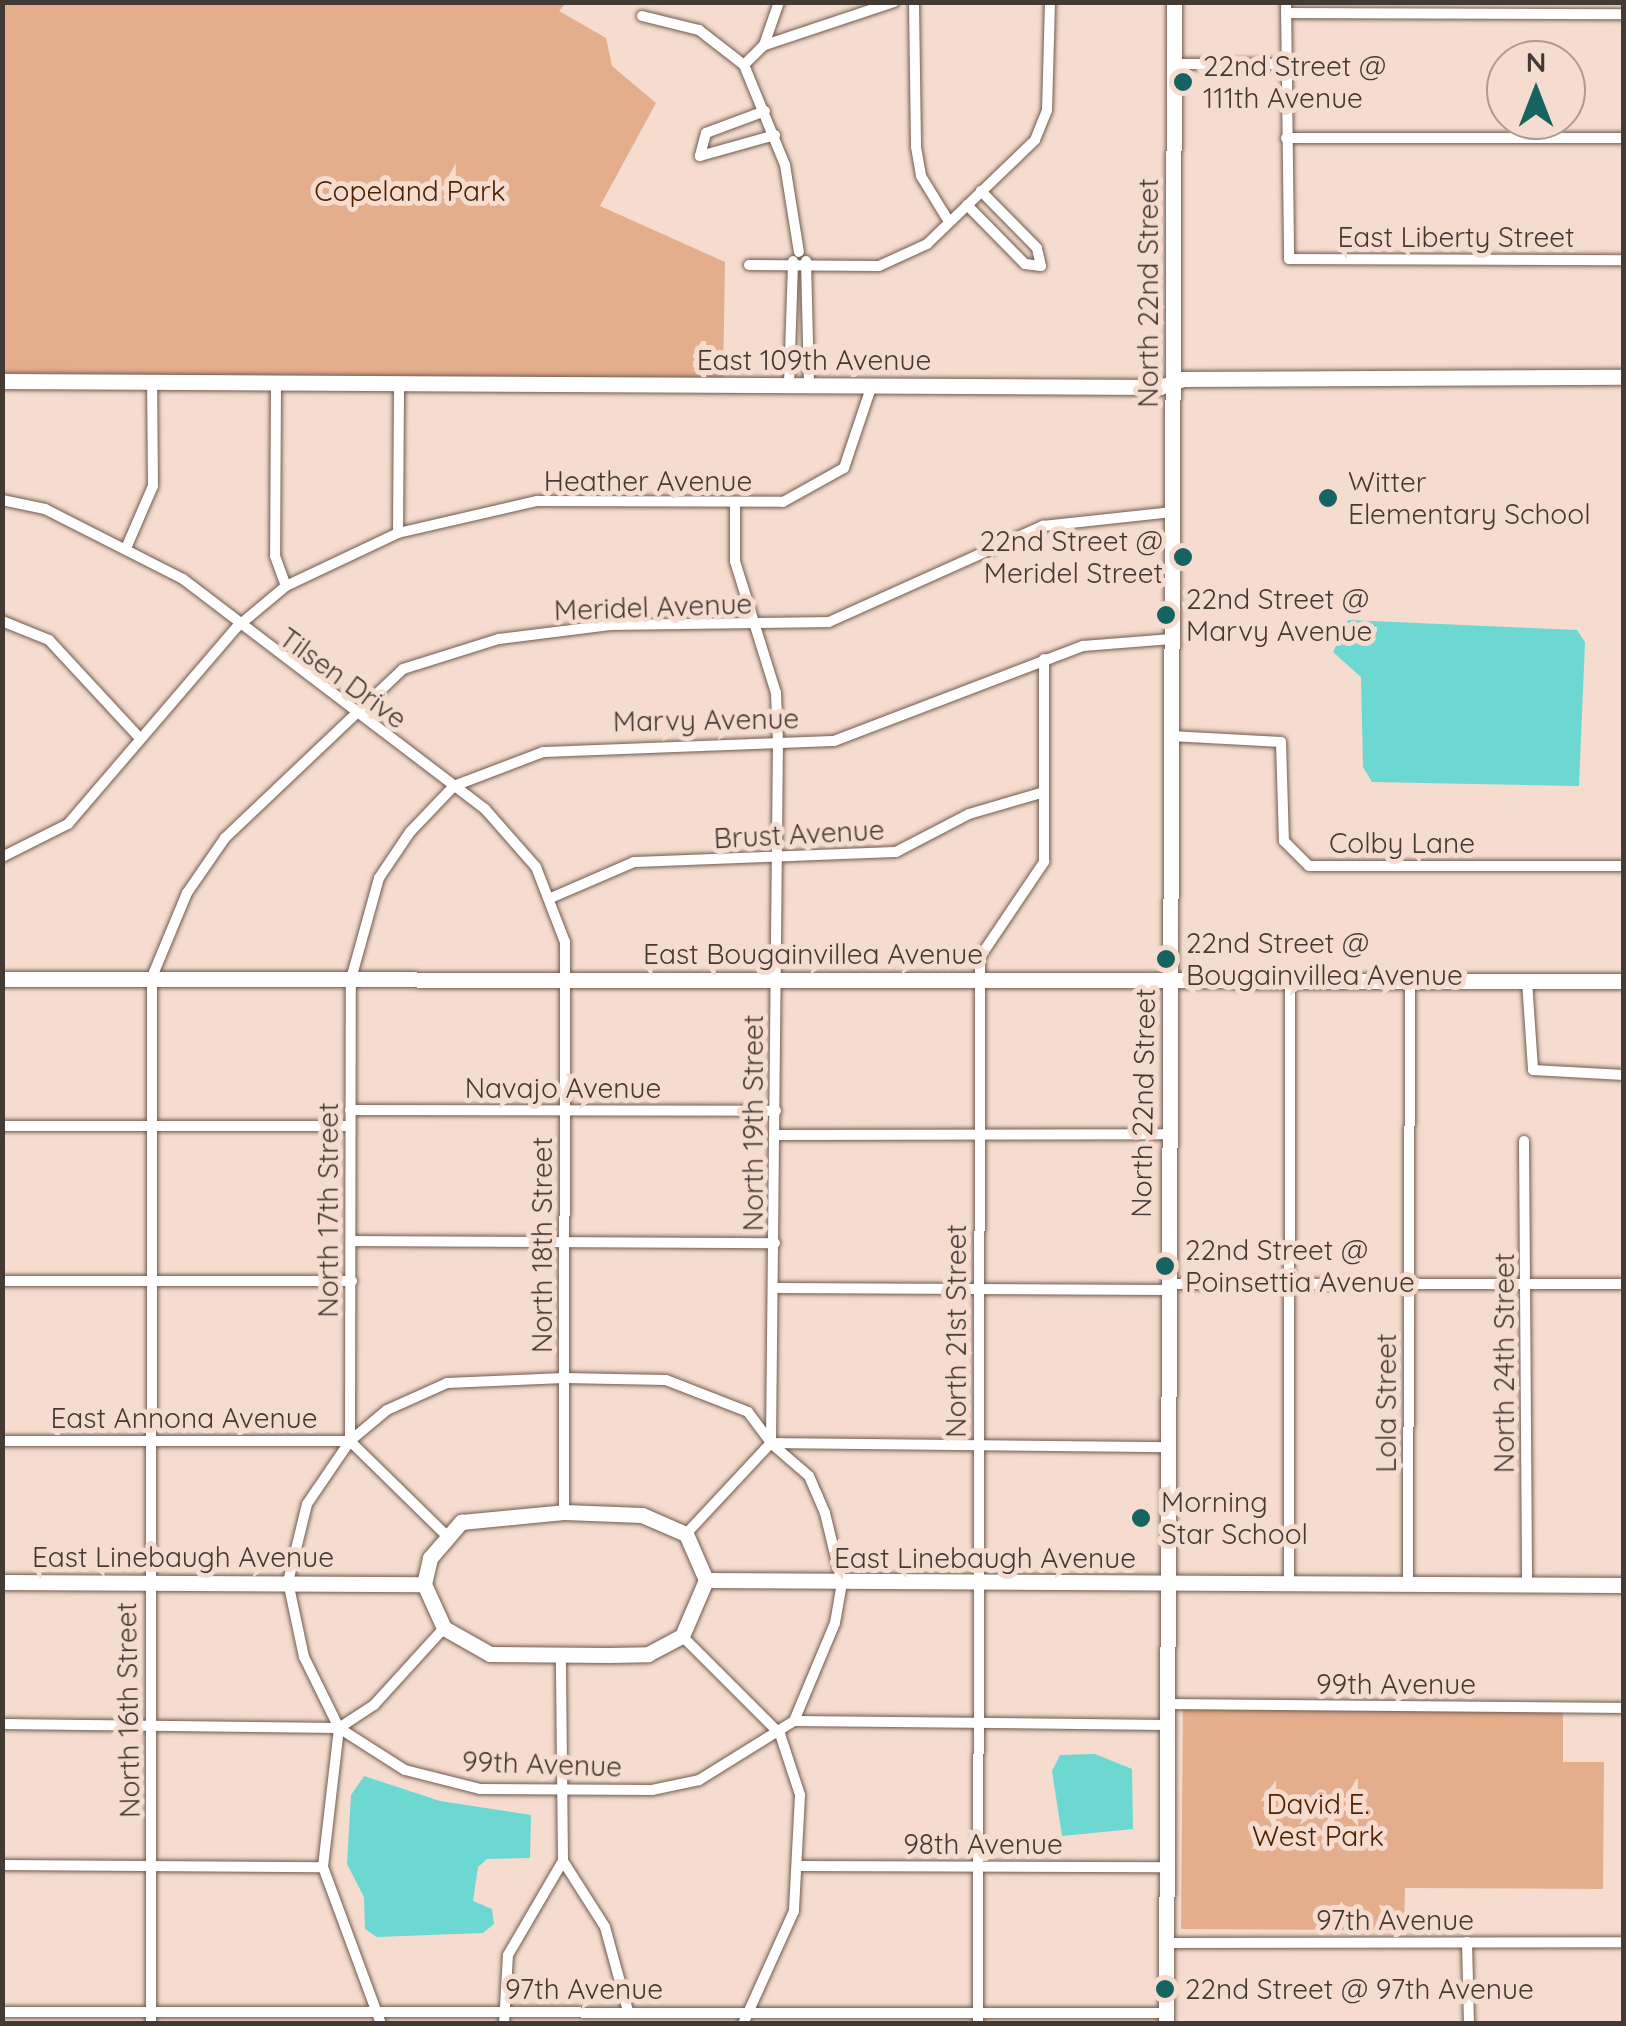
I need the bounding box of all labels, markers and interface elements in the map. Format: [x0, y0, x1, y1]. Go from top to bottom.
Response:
north arrow [1486, 40, 1586, 140]
text: N [1526, 44, 1546, 79]
place label: 22nd Street @ 111th Avenue [1203, 49, 1386, 115]
marker: 22nd Street @ 111th Avenue [1172, 71, 1194, 93]
park label: Copeland Park [314, 174, 506, 208]
street label: North 22nd Street [1131, 178, 1165, 408]
street label: East Liberty Street [1337, 220, 1575, 254]
street label: East 109th Avenue [697, 343, 931, 377]
street label: Heather Avenue [544, 464, 752, 498]
place label: Witter Elementary School [1348, 465, 1591, 531]
marker: Witter Elementary School [1317, 487, 1339, 509]
place label: 22nd Street @ Meridel Street [980, 524, 1163, 590]
marker: 22nd Street @ Meridel Street [1172, 546, 1194, 568]
place label: 22nd Street @ Marvy Avenue [1186, 582, 1372, 648]
street label: Meridel Avenue [553, 587, 753, 627]
marker: 22nd Street @ Marvy Avenue [1155, 604, 1177, 626]
street label: Tilsen Drive [273, 620, 413, 736]
street label: Marvy Avenue [613, 702, 799, 738]
street label: Brust Avenue [713, 813, 885, 855]
street label: Colby Lane [1329, 826, 1475, 860]
place label: 22nd Street @ Bougainvillea Avenue [1186, 926, 1463, 992]
street label: East Bougainvillea Avenue [643, 937, 983, 971]
marker: 22nd Street @ Bougainvillea Avenue [1155, 948, 1177, 970]
street label: North 22nd Street [1124, 988, 1162, 1218]
street label: North 19th Street [736, 1015, 770, 1231]
street label: Navajo Avenue [465, 1071, 661, 1105]
street label: North 17th Street [311, 1102, 345, 1318]
street label: North 18th Street [525, 1137, 559, 1353]
street label: North 21st Street [939, 1224, 973, 1438]
place label: 22nd Street @ Poinsettia Avenue [1185, 1233, 1415, 1299]
street label: North 24th Street [1487, 1253, 1521, 1473]
marker: 22nd Street @ Poinsettia Avenue [1154, 1255, 1176, 1277]
street label: Lola Street [1369, 1333, 1403, 1473]
street label: East Annona Avenue [50, 1401, 318, 1435]
place label: Morning Star School [1161, 1485, 1308, 1551]
marker: Morning Star School [1130, 1507, 1152, 1529]
street label: East Linebaugh Avenue [32, 1540, 334, 1574]
street label: East Linebaugh Avenue [834, 1541, 1136, 1575]
street label: North 16th Street [109, 1602, 147, 1818]
street label: 99th Avenue [1316, 1667, 1476, 1701]
street label: 99th Avenue [461, 1744, 623, 1784]
park label: David E. West Park [1252, 1787, 1384, 1853]
street label: 98th Avenue [903, 1827, 1063, 1861]
street label: 97th Avenue [1316, 1903, 1474, 1937]
street label: 97th Avenue [505, 1972, 663, 2006]
place label: 22nd Street @ 97th Avenue [1185, 1972, 1534, 2006]
marker: 22nd Street @ 97th Avenue [1154, 1978, 1176, 2000]

